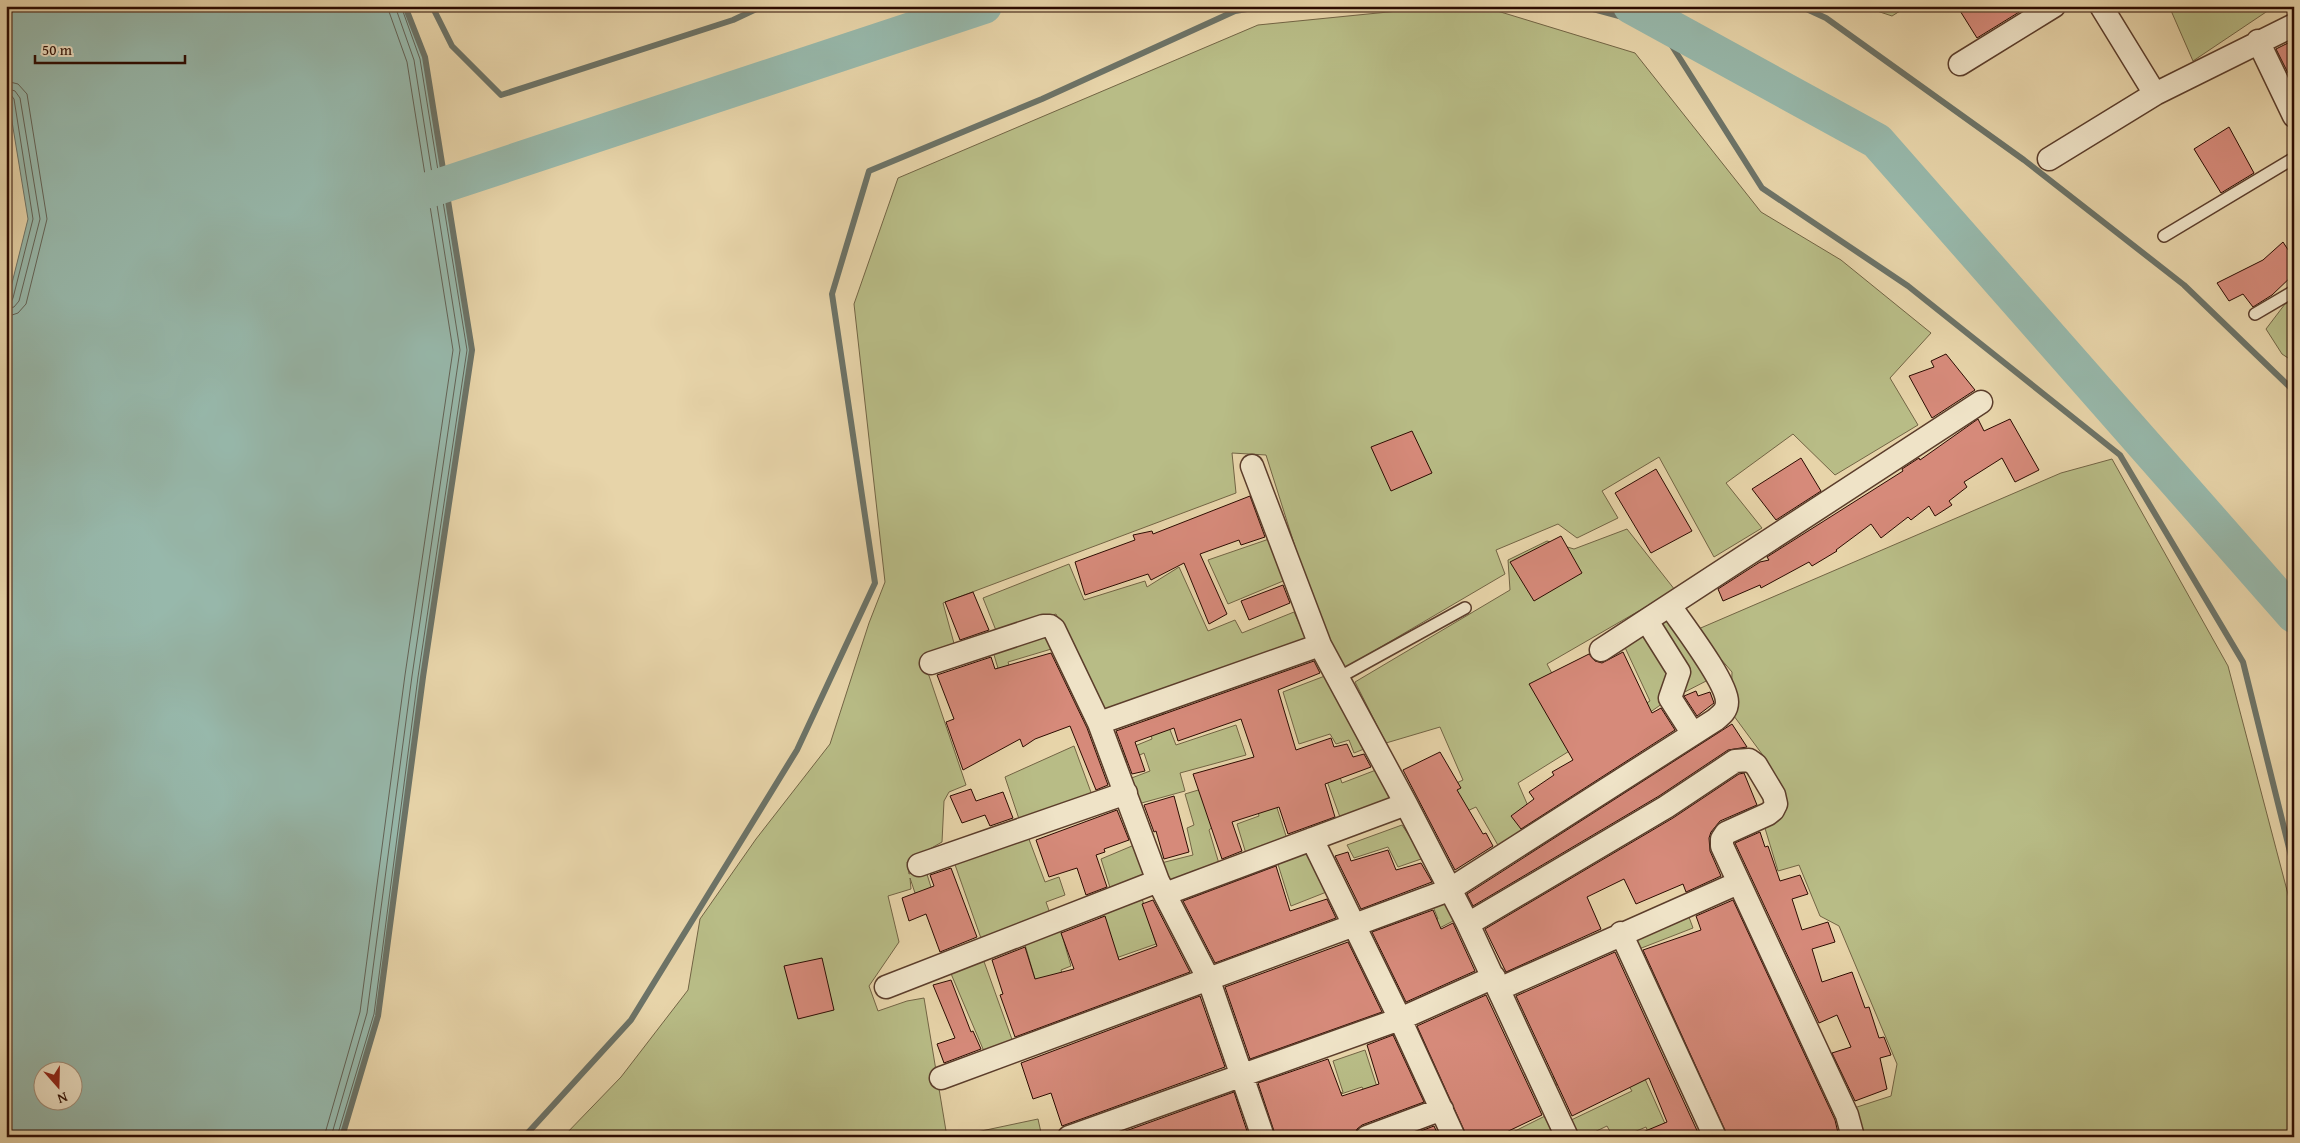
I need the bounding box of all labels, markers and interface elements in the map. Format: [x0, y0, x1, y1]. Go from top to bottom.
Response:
scale bar [35, 32, 185, 64]
text: 50 m [42, 39, 73, 60]
north arrow [32, 1060, 82, 1110]
text: N [54, 1087, 70, 1109]

